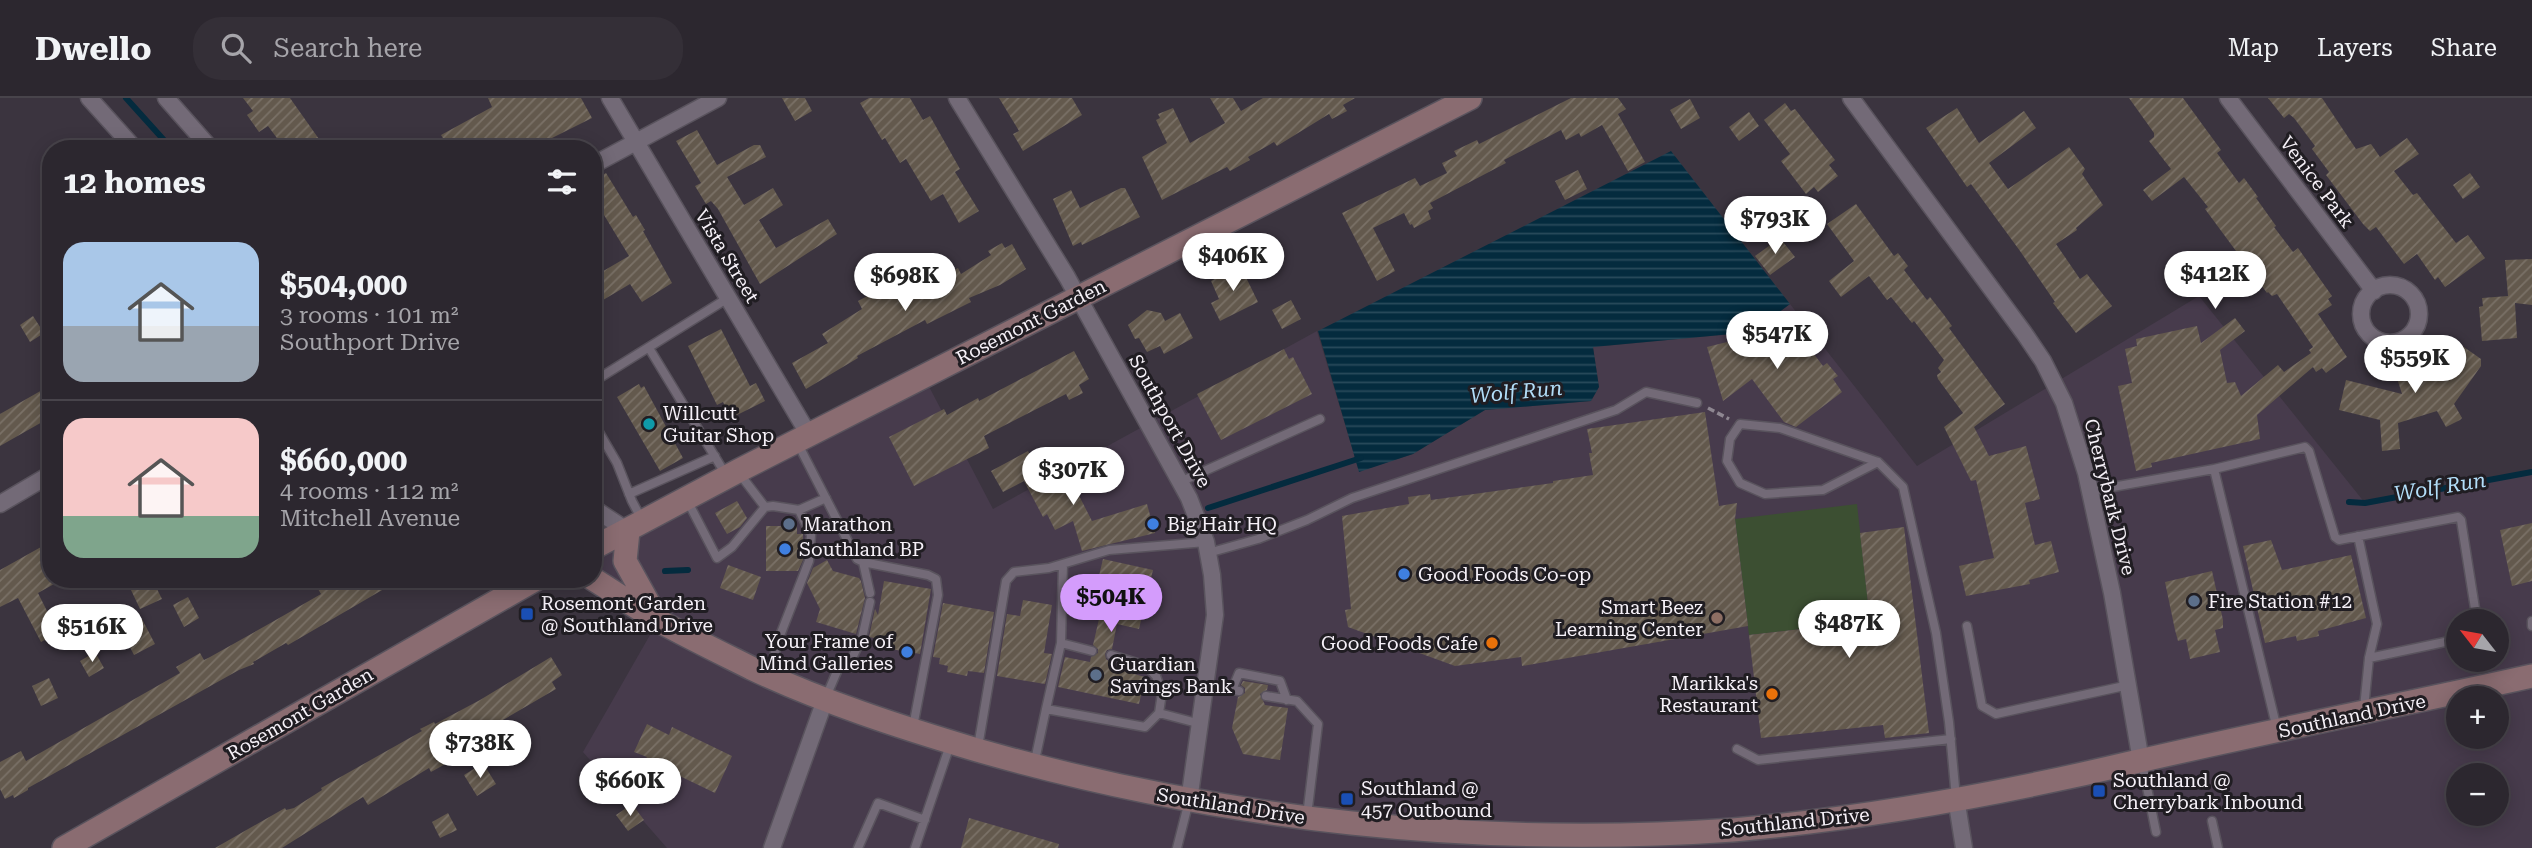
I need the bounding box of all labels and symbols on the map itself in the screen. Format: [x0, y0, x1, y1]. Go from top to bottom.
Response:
street label: Venice Park [2275, 132, 2359, 232]
pin: $793K [1726, 197, 1824, 256]
street label: Vista Street [690, 205, 764, 307]
pin: $406K [1184, 234, 1282, 293]
pin: $412K [2166, 252, 2264, 311]
pin: $698K [856, 254, 954, 313]
street label: Rosemont Garden [952, 274, 1110, 370]
pin: $547K [1728, 312, 1826, 371]
pin: $559K [2366, 336, 2464, 395]
street label: Southport Drive [1124, 350, 1216, 492]
water label: Wolf Run [1469, 376, 1563, 408]
place label: Willcutt Guitar Shop [663, 402, 774, 447]
marker: Willcutt Guitar Shop [641, 416, 657, 432]
street label: Cherrybark Drive [2079, 416, 2141, 578]
pin: $307K [1024, 448, 1122, 507]
water label: Wolf Run [2392, 468, 2488, 506]
place label: Marathon [803, 513, 892, 536]
place label: Big Hair HQ [1167, 513, 1277, 536]
marker: Marathon [781, 516, 797, 532]
marker: Big Hair HQ [1145, 516, 1161, 532]
place label: Southland BP [799, 538, 924, 561]
marker: Southland BP [777, 541, 793, 557]
place label: Good Foods Co-op [1418, 563, 1591, 586]
marker: Good Foods Co-op [1396, 566, 1412, 582]
pin: $504K [1062, 574, 1160, 634]
place label: Fire Station #12 [2208, 590, 2352, 613]
place label: Rosemont Garden @ Southland Drive [541, 592, 713, 637]
marker: Fire Station #12 [2186, 593, 2202, 609]
place label: Smart Beez Learning Center [1555, 596, 1703, 641]
pin: $487K [1800, 601, 1898, 660]
pin: $516K [43, 604, 141, 664]
marker: Rosemont Garden @ Southland Drive [519, 606, 535, 622]
north arrow [2446, 609, 2510, 672]
marker: Smart Beez Learning Center [1709, 610, 1725, 626]
place label: Your Frame of Mind Galleries [759, 630, 894, 675]
place label: Good Foods Cafe [1321, 632, 1478, 655]
marker: Good Foods Cafe [1484, 635, 1500, 651]
marker: Your Frame of Mind Galleries [899, 644, 915, 660]
place label: Guardian Savings Bank [1110, 653, 1233, 698]
street label: Rosemont Garden [223, 663, 377, 765]
marker: Guardian Savings Bank [1088, 667, 1104, 683]
place label: Marikka's Restaurant [1659, 672, 1758, 717]
marker: Marikka's Restaurant [1764, 686, 1780, 702]
street label: Southland Drive [2276, 689, 2428, 743]
pin: $738K [431, 720, 529, 780]
pin: $660K [581, 758, 679, 818]
place label: Southland @ Cherrybark Inbound [2113, 769, 2303, 814]
place label: Southland @ 457 Outbound [1361, 777, 1492, 822]
street label: Southland Drive [1155, 783, 1307, 829]
marker: Southland @ Cherrybark Inbound [2091, 783, 2107, 799]
marker: Southland @ 457 Outbound [1339, 791, 1355, 807]
street label: Southland Drive [1719, 803, 1871, 841]

